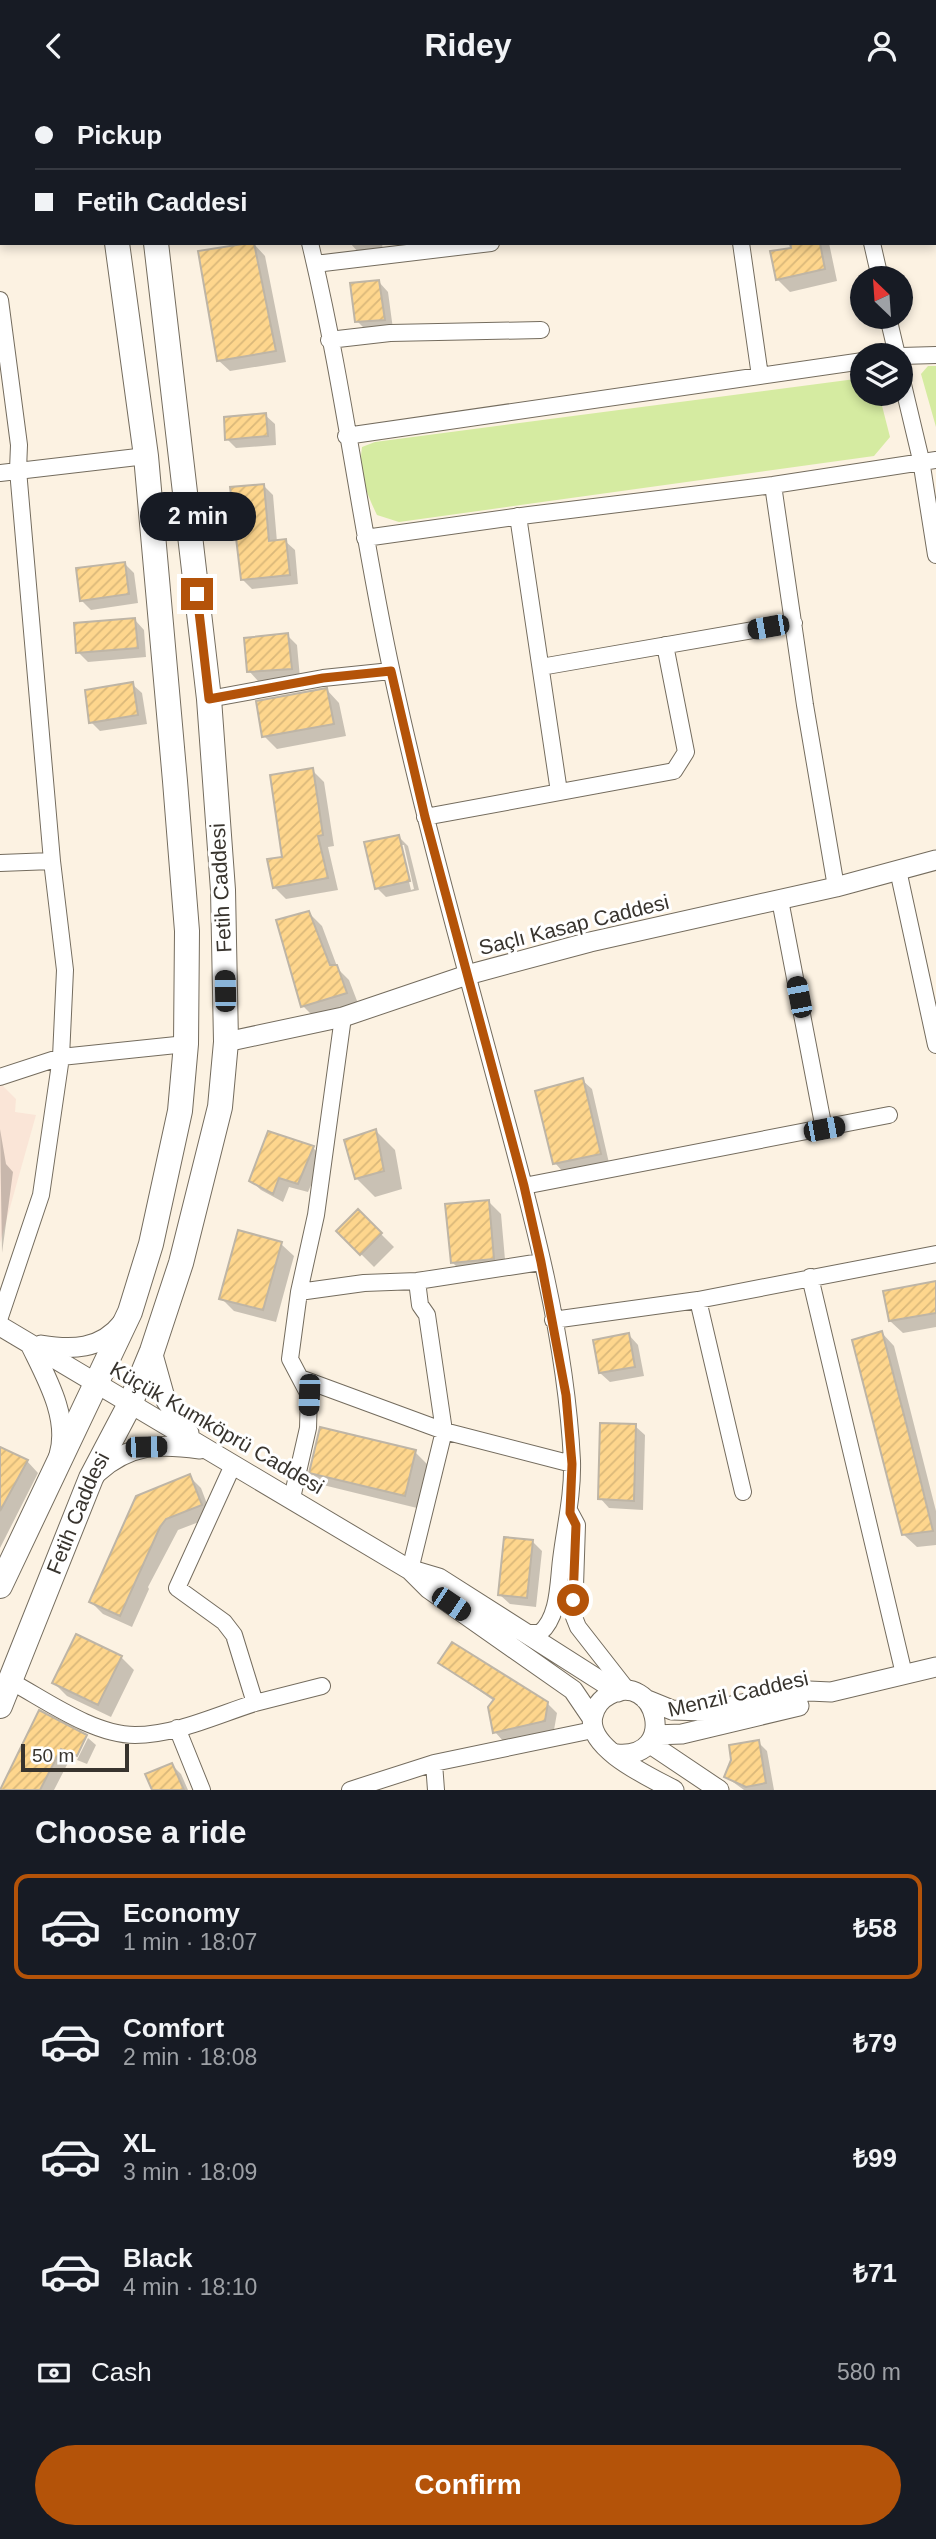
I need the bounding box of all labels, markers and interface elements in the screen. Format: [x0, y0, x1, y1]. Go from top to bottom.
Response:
icon: back [35, 27, 73, 65]
text: Ridey [424, 27, 512, 63]
icon: person [863, 27, 901, 65]
text: Pickup [77, 120, 162, 150]
text: Fetih Caddesi [77, 187, 247, 217]
north arrow [850, 266, 914, 329]
map controls [850, 266, 913, 406]
button: layers [850, 343, 913, 406]
callout: 2 min [139, 493, 255, 541]
text: 2 min [168, 503, 228, 529]
route end [181, 578, 213, 610]
car [746, 613, 791, 641]
street label: Fetih Caddesi [206, 823, 235, 953]
street label: Saçlı Kasap Caddesi [477, 890, 671, 959]
car [215, 970, 236, 1012]
car [785, 974, 814, 1020]
car [802, 1115, 847, 1143]
street label: Küçük Kumköprü Caddesi [106, 1357, 328, 1498]
car [298, 1374, 321, 1416]
car [125, 1436, 168, 1458]
street label: Fetih Caddesi [42, 1448, 113, 1577]
car [428, 1584, 475, 1624]
route start [557, 1584, 589, 1616]
street label: Menzil Caddesi [665, 1666, 810, 1721]
scale bar [21, 1741, 130, 1773]
text: 50 m [32, 1745, 74, 1766]
text: Choose a ride [35, 1814, 247, 1850]
icon: car [39, 1895, 102, 1958]
text: Economy [123, 1898, 240, 1928]
text: ₺58 [853, 1913, 897, 1943]
text: 1 min · 18:07 [123, 1929, 257, 1955]
icon: car [39, 2010, 102, 2073]
text: Comfort [123, 2013, 224, 2043]
text: ₺79 [853, 2028, 897, 2058]
text: 2 min · 18:08 [123, 2044, 257, 2070]
icon: car [39, 2125, 102, 2188]
text: XL [123, 2128, 156, 2158]
text: ₺99 [853, 2143, 897, 2173]
text: 3 min · 18:09 [123, 2159, 257, 2185]
icon: car [39, 2240, 102, 2303]
text: Black [123, 2243, 192, 2273]
text: ₺71 [853, 2258, 897, 2288]
text: 4 min · 18:10 [123, 2274, 257, 2300]
icon: cash [35, 2354, 73, 2392]
text: Cash [91, 2357, 152, 2387]
text: 580 m [837, 2359, 901, 2385]
button: Confirm [35, 2445, 901, 2525]

